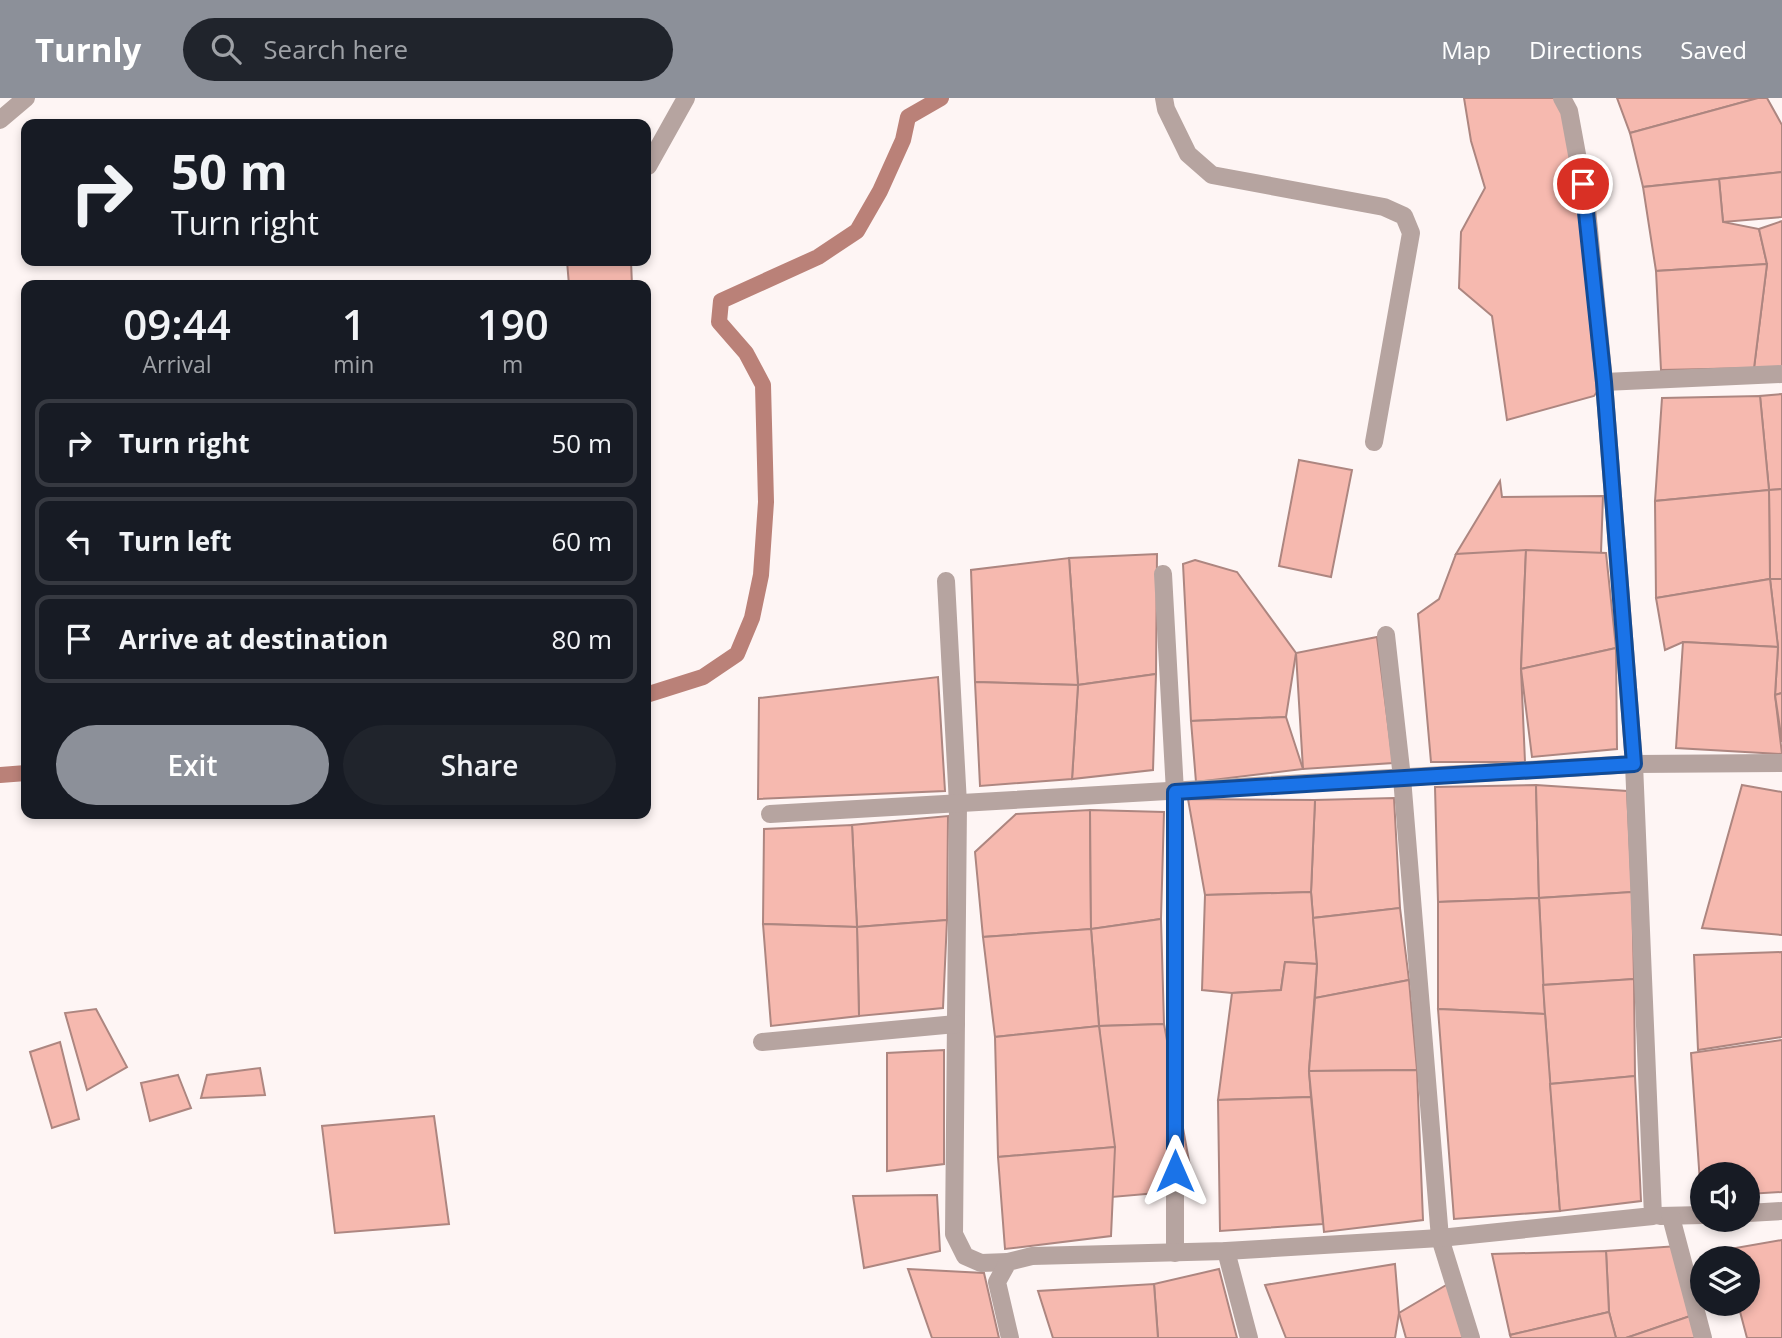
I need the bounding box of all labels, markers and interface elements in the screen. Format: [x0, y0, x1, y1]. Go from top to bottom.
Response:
search box [183, 18, 673, 81]
text: Turnly [35, 27, 141, 72]
icon: search [207, 30, 245, 68]
text: Search here [263, 31, 408, 67]
text: Map [1441, 33, 1491, 66]
text: Directions [1529, 33, 1642, 66]
text: Saved [1680, 33, 1747, 66]
text: 50 m [171, 138, 288, 204]
icon: right [56, 147, 147, 238]
pin [1553, 154, 1613, 214]
icon: arrive [1564, 165, 1602, 203]
text: Turn right [171, 201, 319, 244]
text: 09:44 [123, 295, 231, 352]
text: 1 [342, 295, 366, 352]
text: 190 [477, 295, 549, 352]
text: Arrival [142, 348, 212, 380]
text: min [333, 348, 374, 380]
text: m [502, 348, 523, 380]
icon: right [60, 424, 98, 462]
text: Turn right [119, 425, 250, 461]
text: 50 m [551, 425, 612, 461]
icon: left [60, 522, 98, 560]
text: Turn left [119, 523, 231, 559]
text: 60 m [551, 523, 612, 559]
icon: arrive [60, 620, 98, 658]
text: Arrive at destination [119, 621, 388, 657]
text: 80 m [551, 621, 612, 657]
button: Exit [56, 725, 329, 805]
button: Share [343, 725, 616, 805]
position arrow [1138, 1134, 1212, 1208]
map controls [1690, 1162, 1760, 1316]
button: sound [1690, 1162, 1760, 1232]
button: layers [1690, 1246, 1760, 1316]

